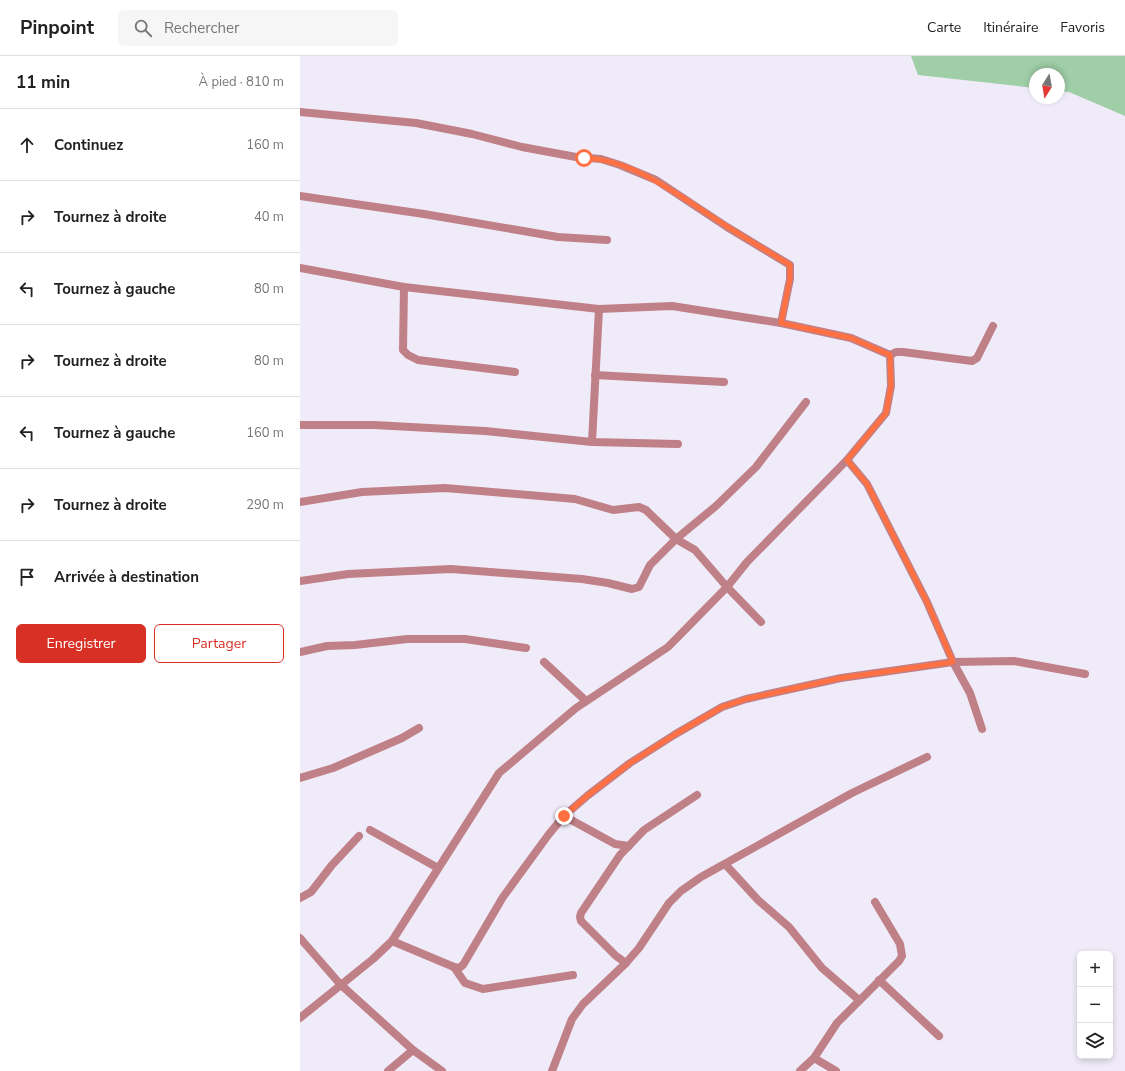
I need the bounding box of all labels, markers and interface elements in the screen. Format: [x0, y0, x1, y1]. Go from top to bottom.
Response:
search box [118, 10, 398, 46]
text: Pinpoint [20, 15, 94, 41]
icon: search [132, 17, 154, 39]
text: Rechercher [164, 18, 239, 38]
text: Carte [927, 18, 961, 37]
text: Itinéraire [983, 18, 1038, 37]
text: Favoris [1060, 18, 1105, 37]
north arrow [1029, 68, 1065, 104]
text: 11 min [16, 71, 70, 94]
text: À pied · 810 m [199, 73, 284, 91]
icon: ahead [16, 134, 38, 156]
text: Continuez [54, 135, 123, 155]
text: 160 m [246, 136, 284, 154]
route start [575, 149, 593, 167]
icon: right [16, 206, 38, 228]
text: Tournez à droite [54, 207, 167, 227]
text: 40 m [254, 208, 284, 226]
icon: left [16, 278, 38, 300]
text: Tournez à gauche [54, 279, 176, 299]
text: 80 m [254, 280, 284, 298]
icon: right [16, 350, 38, 372]
text: Tournez à droite [54, 351, 167, 371]
text: 80 m [254, 352, 284, 370]
icon: left [16, 422, 38, 444]
text: Tournez à gauche [54, 423, 176, 443]
text: 160 m [246, 424, 284, 442]
icon: right [16, 494, 38, 516]
text: Tournez à droite [54, 495, 167, 515]
text: 290 m [246, 496, 284, 514]
icon: arrive [16, 566, 38, 588]
text: Arrivée à destination [54, 567, 199, 587]
button: Enregistrer [16, 624, 146, 663]
button: Partager [154, 624, 284, 663]
route end [555, 807, 573, 825]
map controls [1077, 951, 1113, 1059]
button: + [1077, 951, 1113, 987]
button: − [1077, 987, 1113, 1023]
button: layers [1077, 1023, 1113, 1059]

